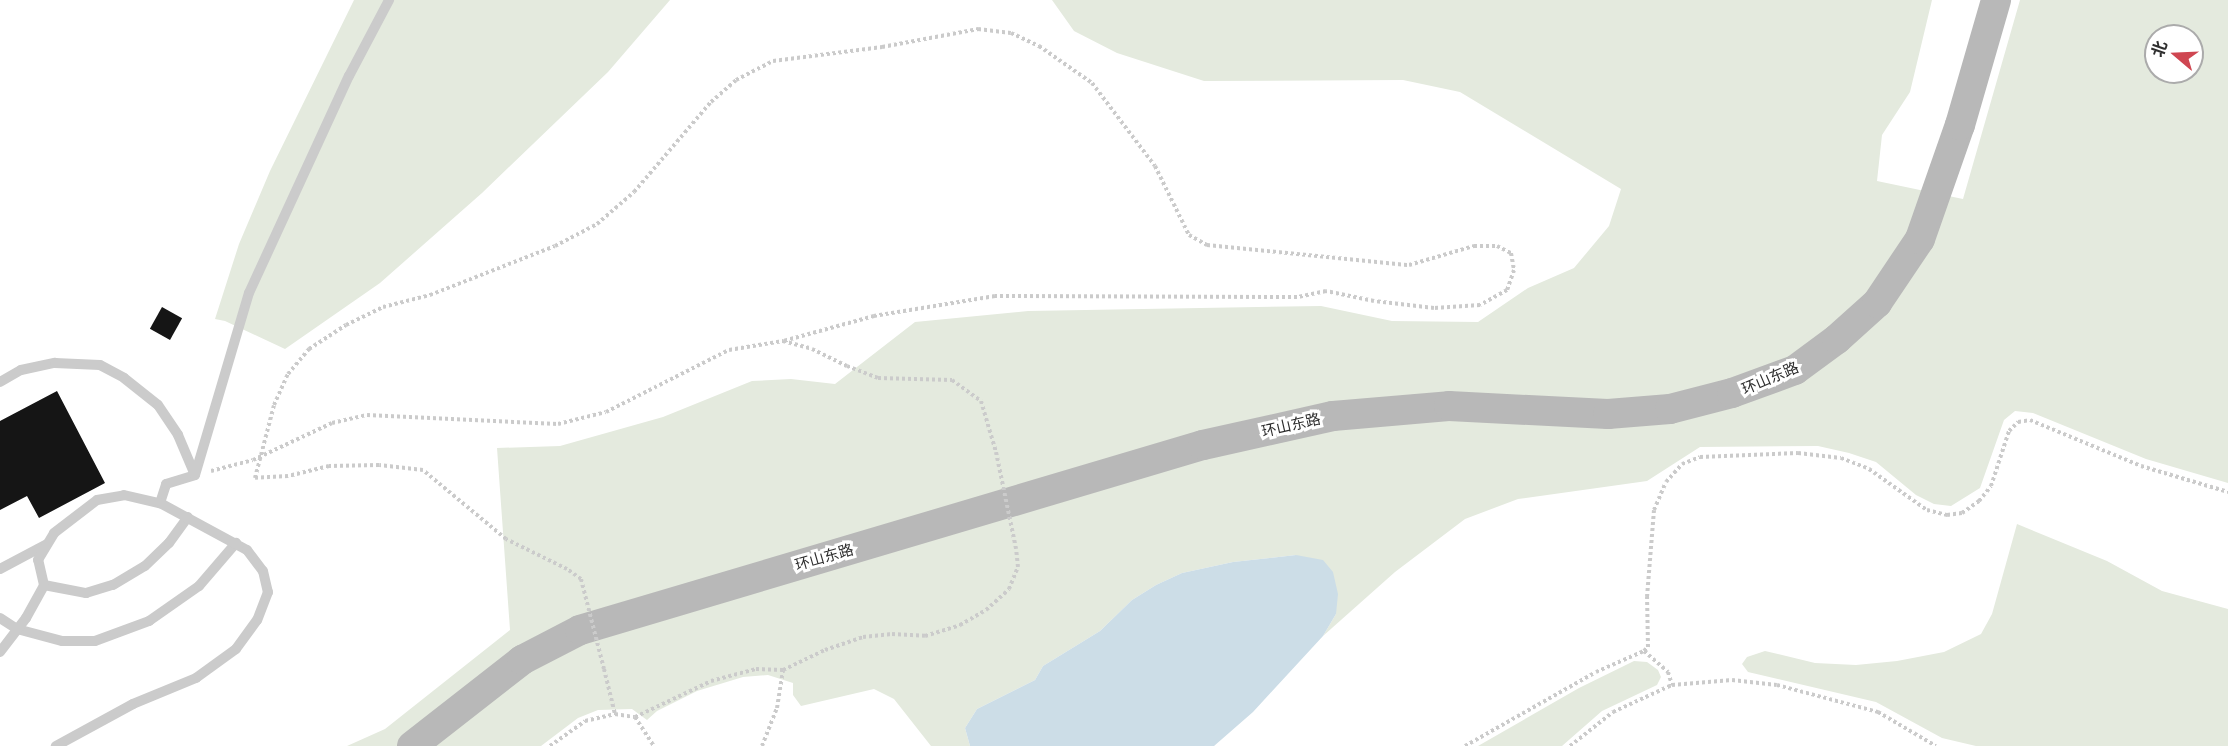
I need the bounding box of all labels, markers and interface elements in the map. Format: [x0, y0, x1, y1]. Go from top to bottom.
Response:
north arrow [2144, 24, 2204, 84]
text: 北 [2148, 38, 2170, 59]
street label: 环山东路 [1739, 358, 1801, 398]
street label: 环山东路 [1260, 409, 1322, 441]
street label: 环山东路 [793, 540, 855, 574]

